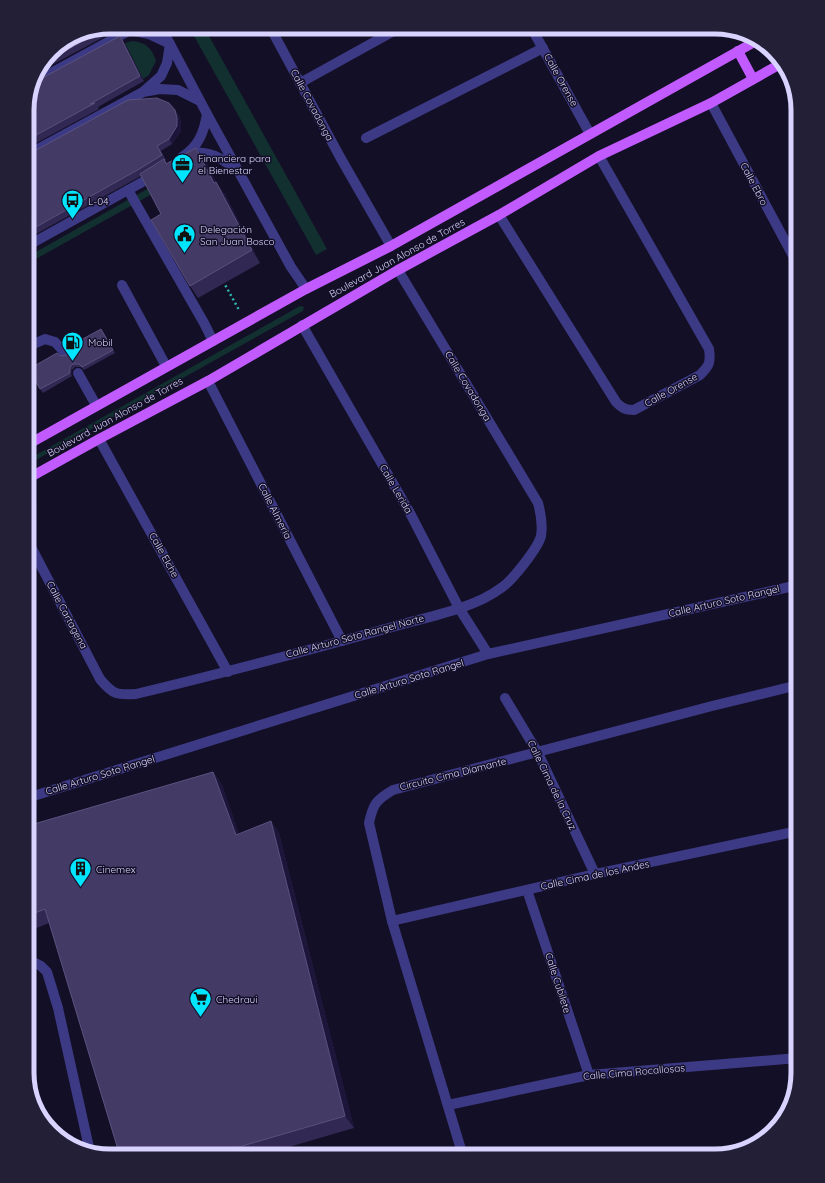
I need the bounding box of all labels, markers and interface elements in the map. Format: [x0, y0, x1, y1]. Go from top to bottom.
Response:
street label: Calle Orense [541, 51, 581, 109]
street label: Calle Covadonga [288, 67, 336, 143]
office icon: Financiera para el Bienestar [169, 151, 195, 184]
place label: Financiera para el Bienestar [198, 152, 271, 177]
street label: Calle Ebro [737, 160, 771, 208]
bus stop icon: L-04 [60, 188, 86, 221]
place label: L-04 [88, 195, 108, 208]
street label: Boulevard Juan Alonso de Torres [327, 215, 467, 301]
public building icon: Delegación San Juan Bosco [171, 222, 197, 255]
place label: Delegación San Juan Bosco [200, 223, 275, 248]
fuel station icon: Mobil [60, 329, 86, 362]
place label: Mobil [88, 336, 113, 349]
street label: Calle Covadonga [442, 349, 494, 423]
street label: Calle Orense [642, 370, 700, 410]
street label: Boulevard Juan Alonso de Torres [45, 374, 185, 460]
street label: Calle Lerida [377, 462, 415, 516]
street label: Calle Almería [255, 481, 295, 541]
street label: Calle Elche [146, 530, 182, 580]
street label: Calle Cartagena [44, 579, 90, 651]
street label: Calle Arturo Soto Rangel [667, 582, 781, 620]
street label: Calle Arturo Soto Rangel Norte [284, 611, 426, 661]
street label: Calle Arturo Soto Rangel [353, 656, 465, 702]
street label: Calle Cima de la Cruz [525, 738, 580, 832]
street label: Calle Arturo Soto Rangel [44, 752, 156, 798]
street label: Circuito Cima Diamante [398, 754, 508, 794]
building icon: Cinemex [68, 856, 94, 889]
street label: Calle Cima de los Andes [539, 857, 651, 893]
place label: Cinemex [96, 863, 136, 876]
street label: Calle Cubilete [542, 951, 574, 1015]
supermarket icon: Chedraui [187, 986, 213, 1019]
place label: Chedraui [216, 993, 257, 1006]
street label: Calle Cima Rocallosas [583, 1061, 686, 1083]

